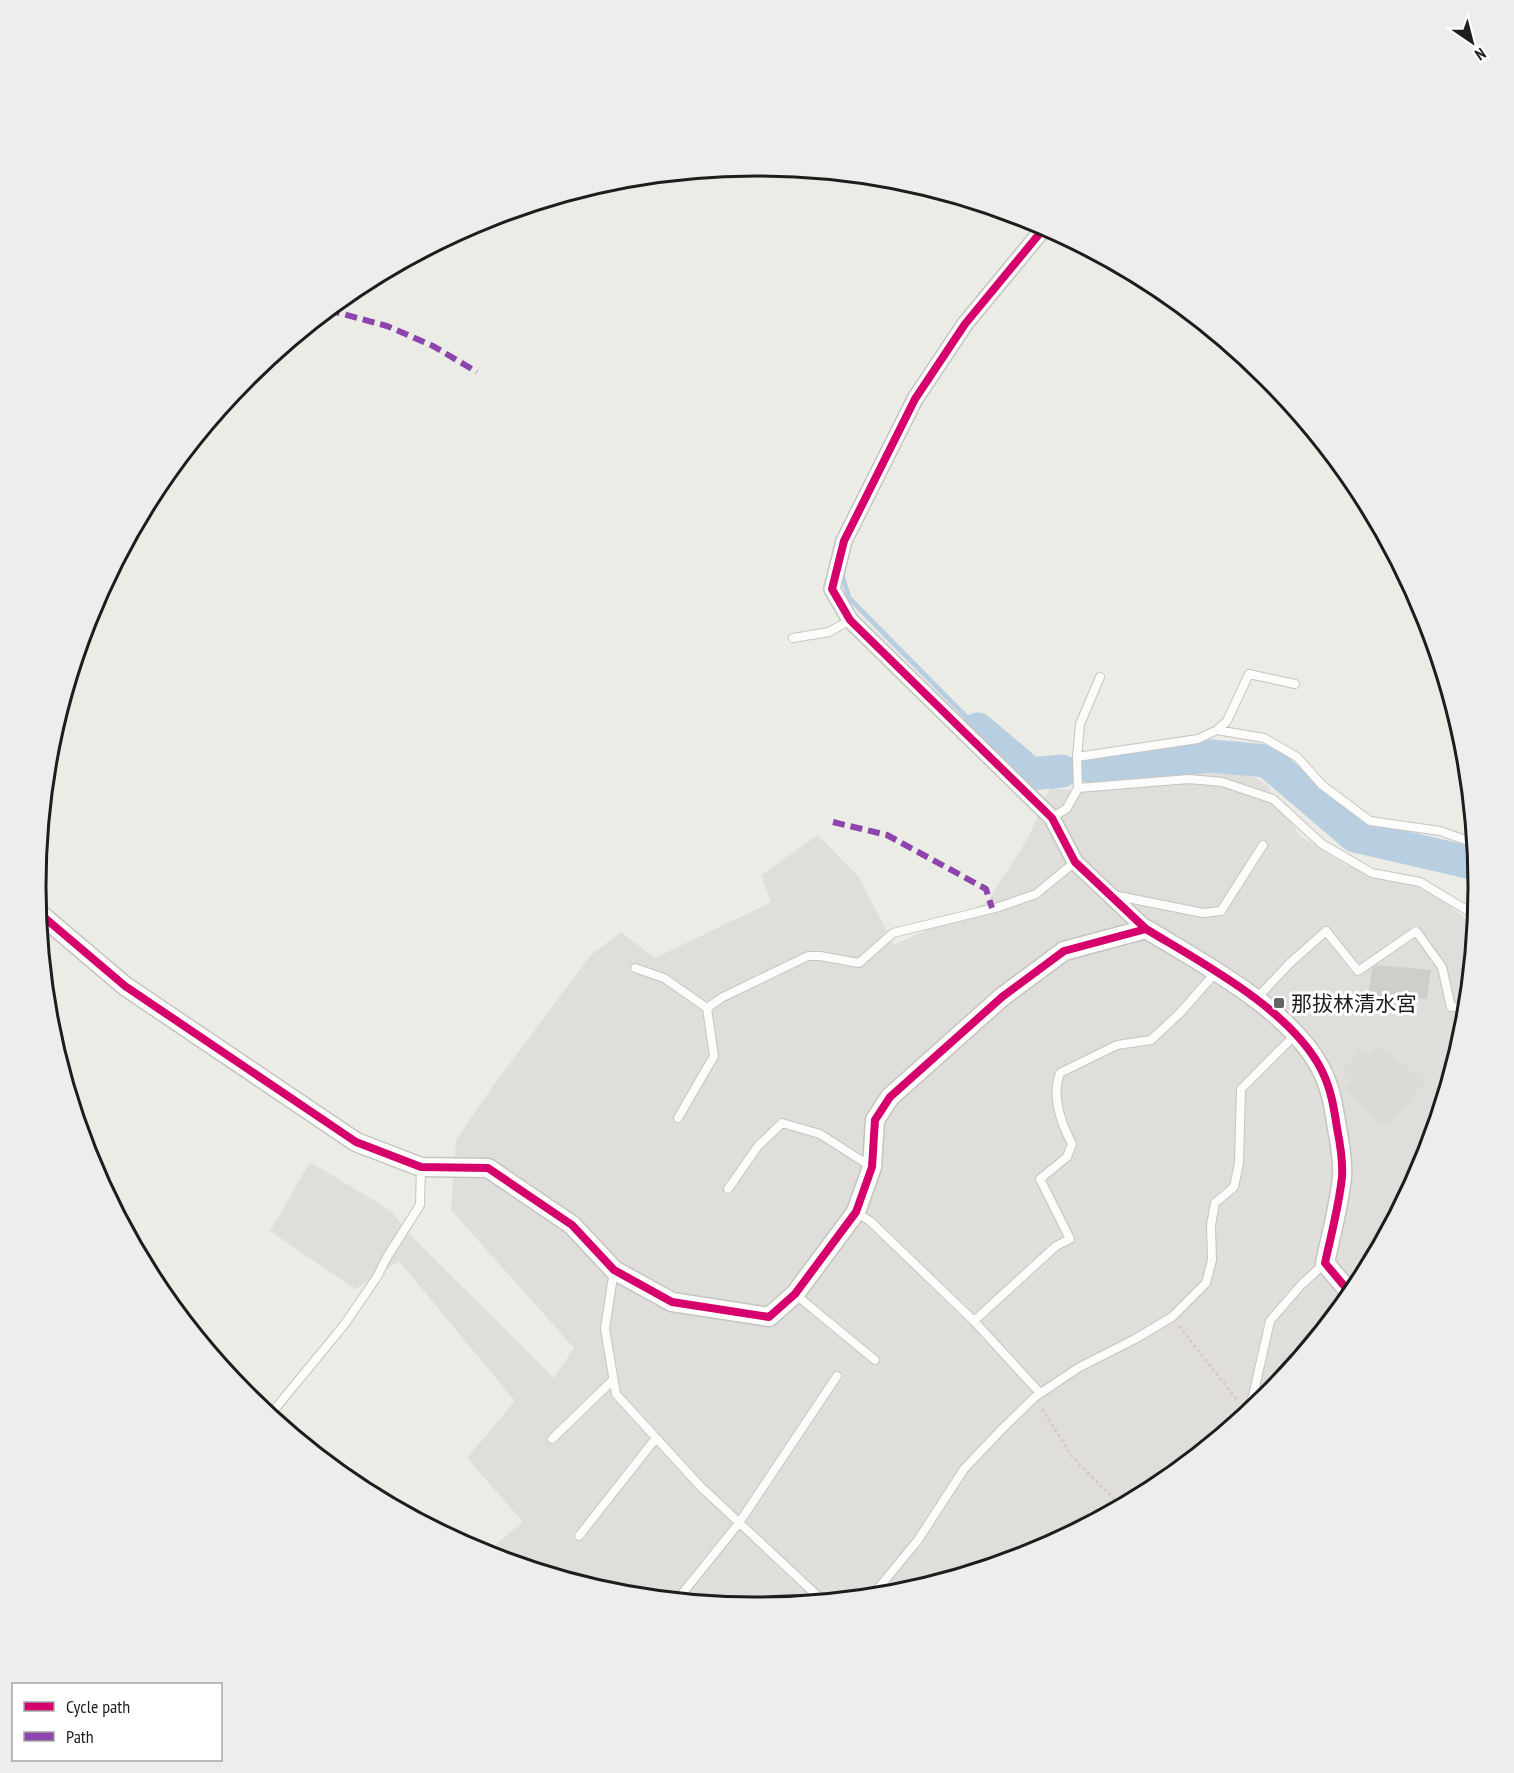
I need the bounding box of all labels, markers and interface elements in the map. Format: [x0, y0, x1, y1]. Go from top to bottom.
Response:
north arrow [1442, 12, 1502, 72]
text: N [1471, 44, 1490, 65]
place label: 那拔林清水宮 [1291, 990, 1417, 1017]
marker: 那拔林清水宮 [1272, 996, 1286, 1010]
legend [12, 1683, 222, 1761]
text: Cycle path [66, 1695, 130, 1718]
text: Path [66, 1725, 94, 1748]

